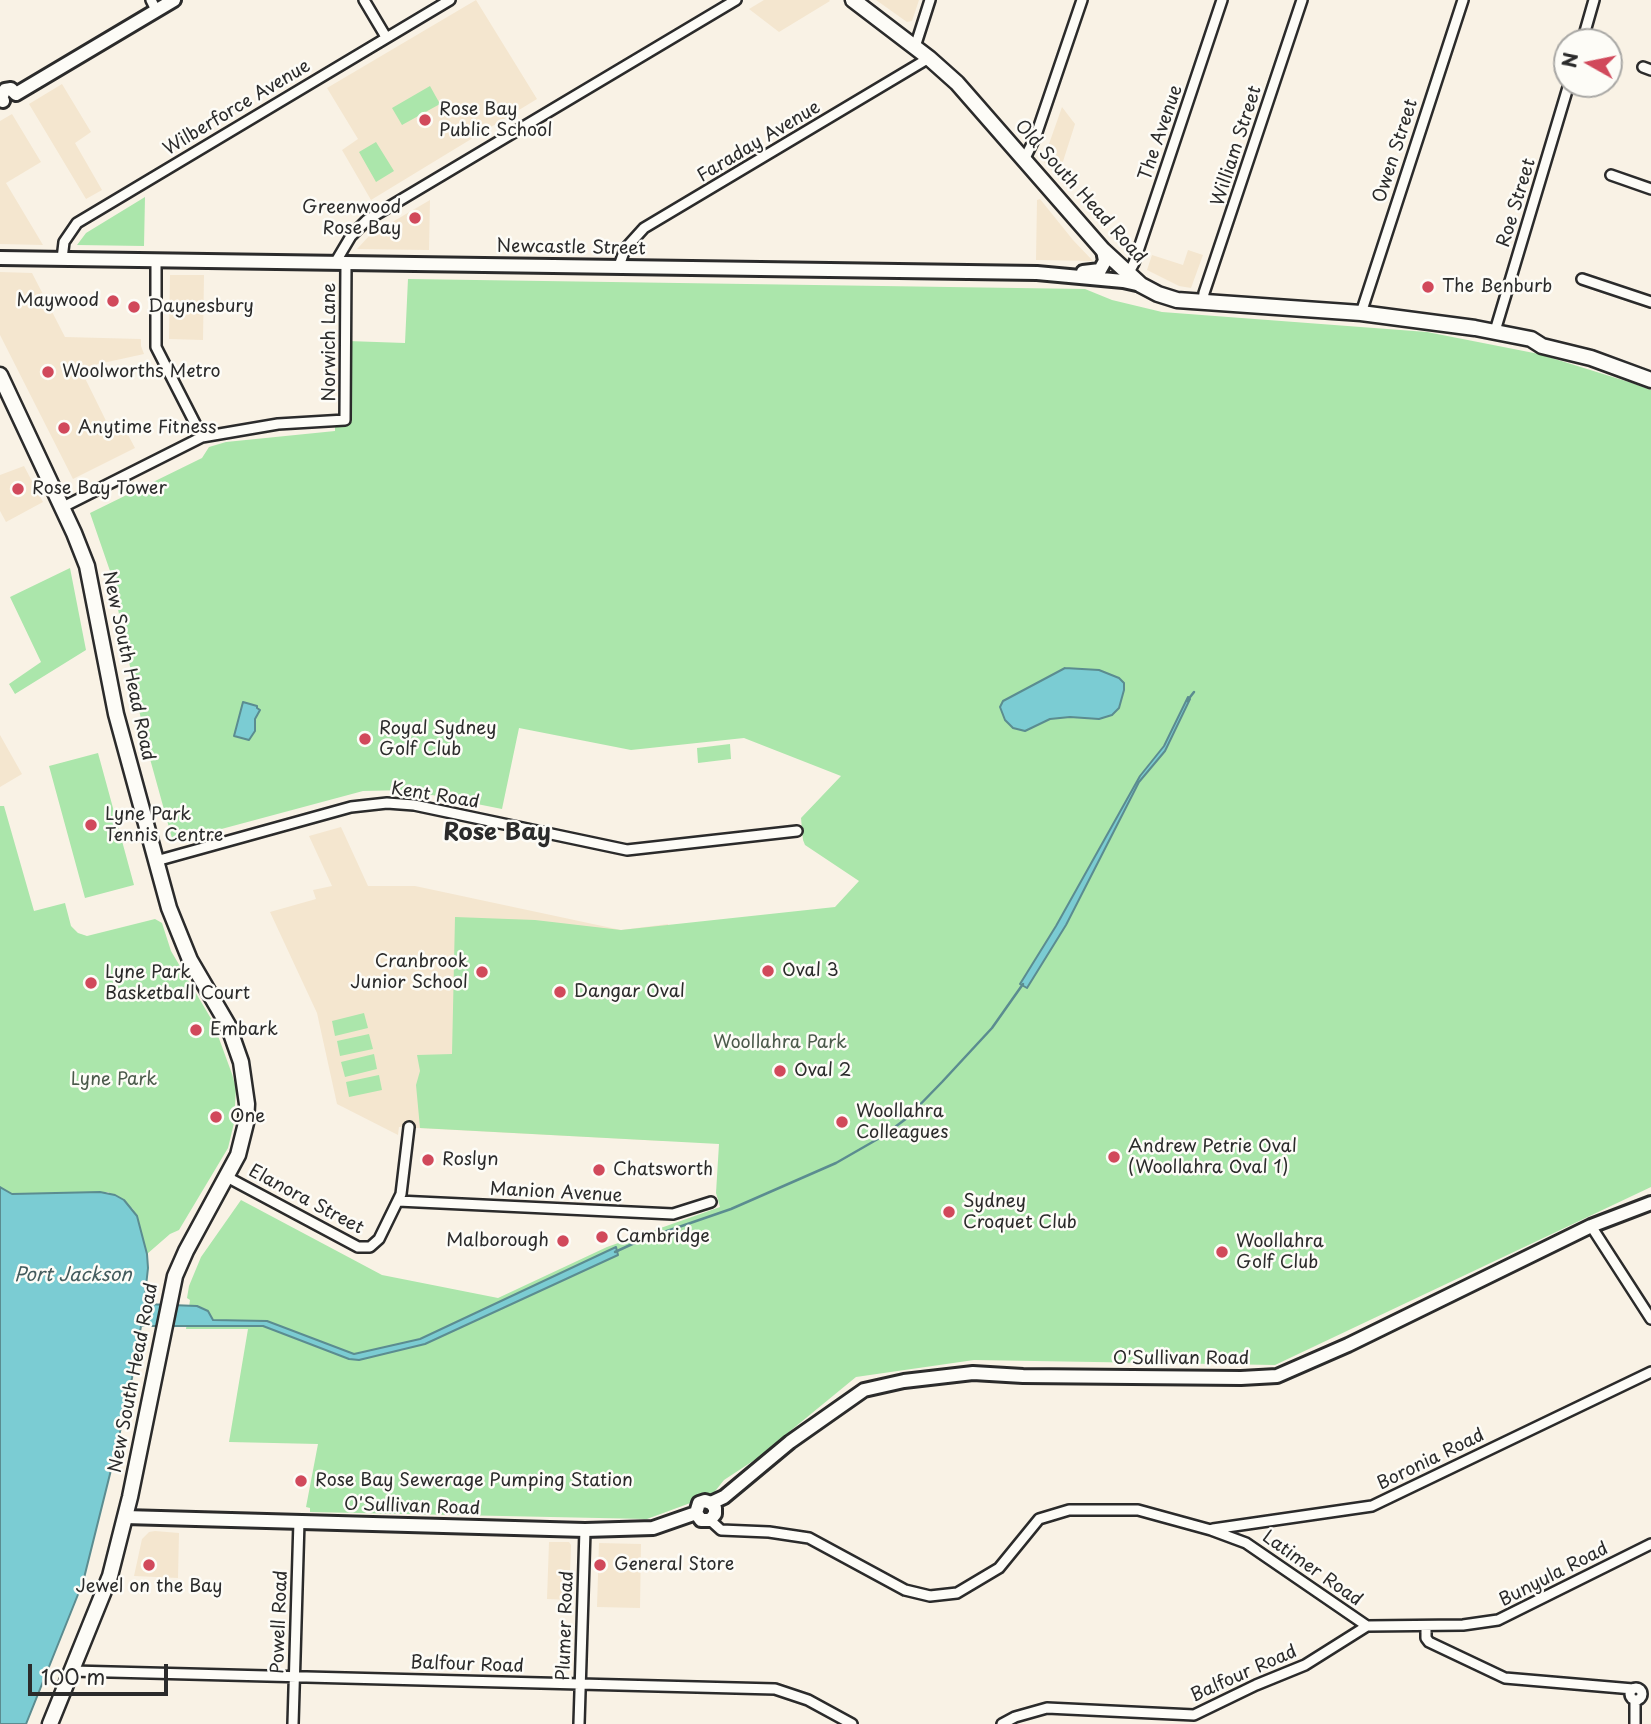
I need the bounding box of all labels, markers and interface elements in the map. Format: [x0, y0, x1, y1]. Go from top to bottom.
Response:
north arrow [1553, 28, 1623, 98]
text: N [1554, 50, 1584, 70]
street label: Wilberforce Avenue [160, 56, 314, 160]
street label: The Avenue [1135, 82, 1187, 184]
street label: William Street [1207, 83, 1267, 209]
street label: Owen Street [1369, 96, 1423, 206]
street label: Faraday Avenue [694, 97, 824, 187]
place label: Rose Bay Public School [439, 99, 552, 142]
marker: Rose Bay Public School [417, 112, 433, 128]
street label: Old South Head Road [1010, 116, 1150, 268]
street label: Roe Street [1493, 156, 1541, 250]
place label: Greenwood Rose Bay [302, 197, 401, 240]
marker: Greenwood Rose Bay [407, 210, 423, 226]
street label: Newcastle Street [496, 236, 646, 260]
place label: The Benburb [1442, 276, 1552, 298]
marker: The Benburb [1420, 279, 1436, 295]
street label: Norwich Lane [319, 283, 341, 401]
place label: Maywood [17, 290, 99, 312]
marker: Maywood [105, 293, 121, 309]
place label: Daynesbury [148, 296, 254, 318]
marker: Daynesbury [126, 299, 142, 315]
place label: Woolworths Metro [62, 361, 221, 383]
marker: Woolworths Metro [40, 364, 56, 380]
place label: Anytime Fitness [78, 417, 217, 439]
marker: Anytime Fitness [56, 420, 72, 436]
place label: Rose Bay Tower [32, 478, 167, 500]
marker: Rose Bay Tower [10, 481, 26, 497]
street label: New South Head Road [97, 569, 159, 763]
place label: Royal Sydney Golf Club [379, 718, 497, 760]
marker: Royal Sydney Golf Club [357, 731, 373, 747]
street label: Kent Road [389, 778, 481, 814]
place label: Lyne Park Tennis Centre [105, 804, 223, 846]
marker: Lyne Park Tennis Centre [83, 817, 99, 833]
district label: Rose Bay [443, 819, 551, 847]
place label: Cranbrook Junior School [350, 951, 468, 993]
place label: Oval 3 [782, 960, 839, 982]
place label: Lyne Park Basketball Court [105, 962, 250, 1004]
marker: Oval 3 [760, 963, 776, 979]
marker: Cranbrook Junior School [474, 964, 490, 980]
marker: Lyne Park Basketball Court [83, 975, 99, 991]
place label: Dangar Oval [574, 981, 685, 1003]
marker: Dangar Oval [552, 984, 568, 1000]
place label: Embark [210, 1019, 278, 1041]
marker: Embark [188, 1022, 204, 1038]
park label: Woollahra Park [713, 1032, 847, 1054]
place label: Oval 2 [794, 1060, 852, 1082]
marker: Oval 2 [772, 1063, 788, 1079]
park label: Lyne Park [71, 1069, 157, 1091]
place label: Woollahra Colleagues [856, 1101, 949, 1144]
place label: One [230, 1106, 265, 1128]
marker: One [208, 1109, 224, 1125]
marker: Woollahra Colleagues [834, 1114, 850, 1130]
place label: Andrew Petrie Oval (Woollahra Oval 1) [1128, 1136, 1297, 1178]
place label: Roslyn [442, 1149, 498, 1171]
marker: Andrew Petrie Oval (Woollahra Oval 1) [1106, 1149, 1122, 1165]
marker: Roslyn [420, 1152, 436, 1168]
place label: Chatsworth [613, 1159, 713, 1181]
street label: Elanora Street [245, 1161, 367, 1239]
marker: Chatsworth [591, 1162, 607, 1178]
street label: Manion Avenue [489, 1179, 623, 1207]
place label: Sydney Croquet Club [963, 1191, 1077, 1234]
marker: Sydney Croquet Club [941, 1204, 957, 1220]
place label: Cambridge [616, 1226, 710, 1248]
marker: Cambridge [594, 1229, 610, 1245]
place label: Malborough [446, 1230, 549, 1252]
place label: Woollahra Golf Club [1236, 1231, 1324, 1274]
marker: Malborough [555, 1233, 571, 1249]
marker: Woollahra Golf Club [1214, 1244, 1230, 1260]
water label: Port Jackson [14, 1265, 132, 1287]
street label: New South Head Road [105, 1281, 163, 1475]
street label: O'Sullivan Road [1113, 1348, 1249, 1370]
street label: Boronia Road [1374, 1425, 1488, 1495]
place label: Rose Bay Sewerage Pumping Station [315, 1470, 633, 1492]
marker: Rose Bay Sewerage Pumping Station [293, 1473, 309, 1489]
street label: O'Sullivan Road [344, 1494, 480, 1520]
street label: Latimer Road [1258, 1527, 1366, 1611]
street label: Bunyula Road [1496, 1538, 1612, 1612]
place label: General Store [614, 1554, 734, 1576]
marker: Jewel on the Bay [141, 1557, 157, 1573]
marker: General Store [592, 1557, 608, 1573]
street label: Powell Road [267, 1570, 293, 1674]
street label: Plumer Road [553, 1571, 579, 1681]
place label: Jewel on the Bay [76, 1576, 222, 1598]
street label: Balfour Road [1188, 1641, 1300, 1707]
scale bar [32, 1650, 172, 1694]
street label: Balfour Road [410, 1652, 524, 1678]
text: 100 m [41, 1660, 105, 1692]

